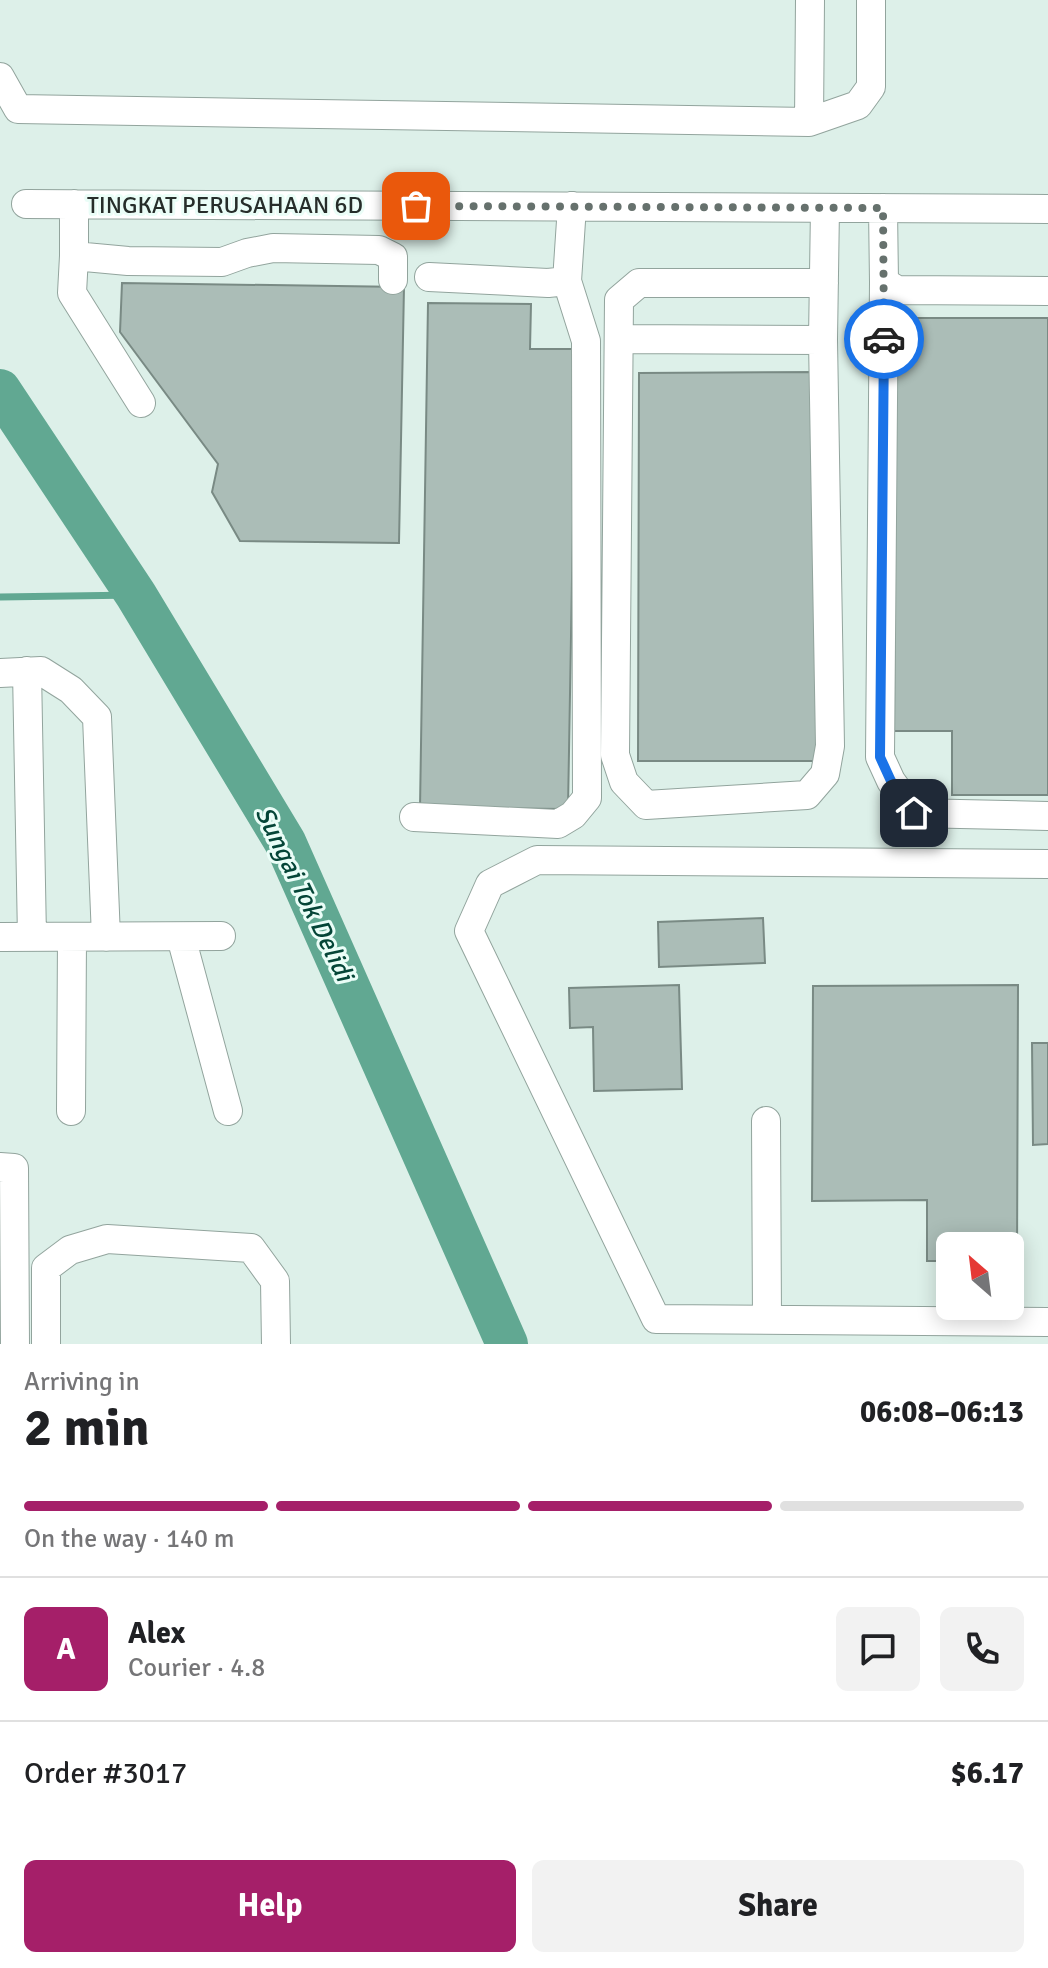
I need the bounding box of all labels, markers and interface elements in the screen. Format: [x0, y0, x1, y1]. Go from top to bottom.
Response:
pin [382, 172, 450, 240]
icon: bag [394, 184, 438, 228]
street label: TINGKAT PERUSAHAAN 6D [87, 190, 363, 220]
courier [844, 299, 924, 379]
icon: car [862, 317, 906, 361]
pin [880, 779, 948, 847]
icon: home [892, 791, 936, 835]
water label: Sungai Tok Delidi [248, 801, 361, 989]
north arrow [936, 1232, 1024, 1320]
map controls [936, 1232, 1024, 1320]
text: Arriving in [24, 1366, 140, 1398]
text: 06:08–06:13 [860, 1394, 1024, 1431]
text: 2 min [24, 1396, 150, 1460]
text: On the way · 140 m [24, 1523, 234, 1555]
button: chat [836, 1607, 920, 1691]
button: phone [940, 1607, 1024, 1691]
text: Alex [128, 1615, 185, 1652]
text: A [56, 1631, 76, 1668]
text: Courier · 4.8 [128, 1652, 265, 1684]
text: Order #3017 [24, 1755, 187, 1792]
text: $6.17 [951, 1755, 1024, 1792]
button: Help [24, 1860, 516, 1952]
button: Share [532, 1860, 1024, 1952]

